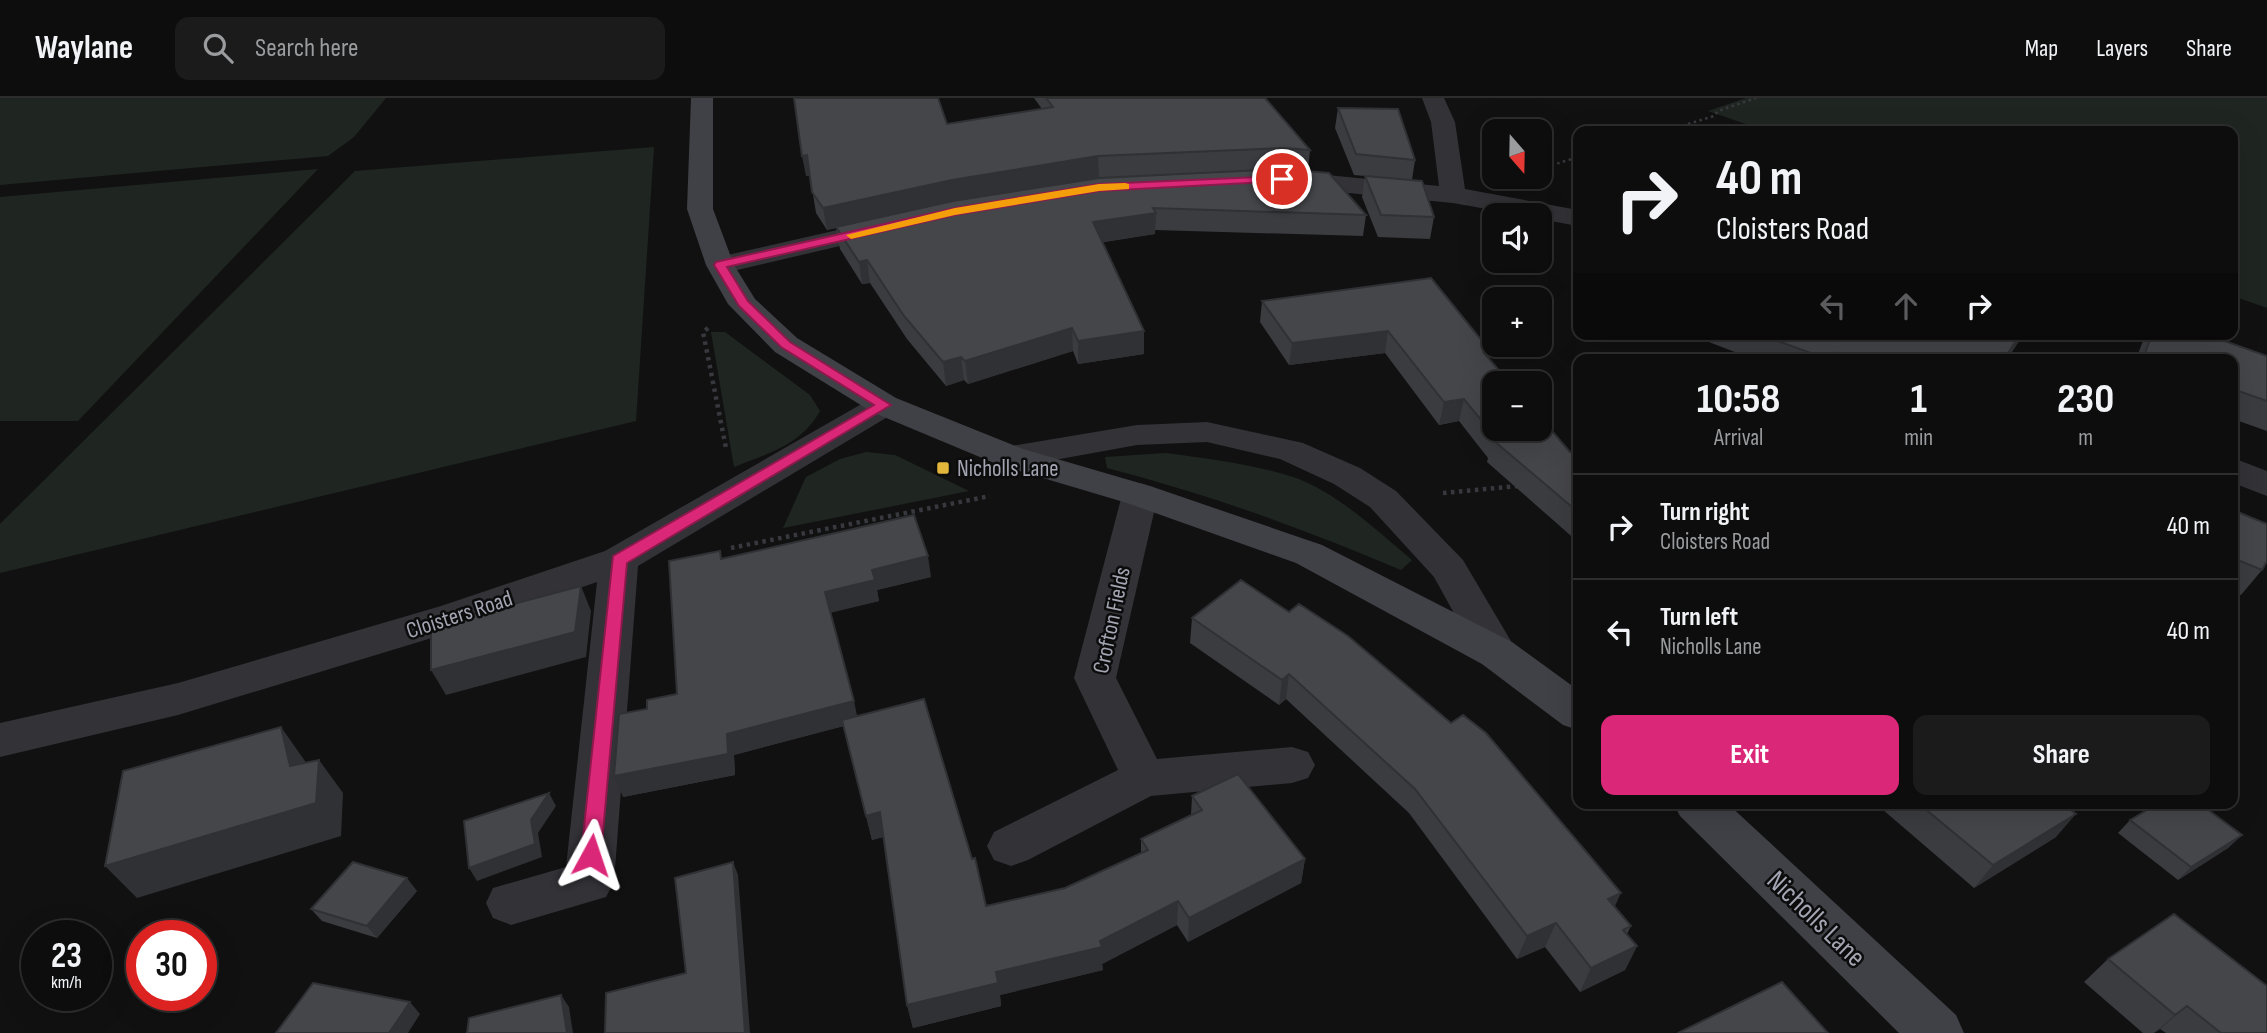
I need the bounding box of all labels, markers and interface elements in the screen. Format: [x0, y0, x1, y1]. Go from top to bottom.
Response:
search box [175, 17, 665, 80]
text: Waylane [35, 28, 133, 68]
icon: search [199, 29, 237, 67]
text: Search here [255, 33, 358, 64]
text: Map [2025, 34, 2058, 63]
text: Layers [2096, 34, 2148, 63]
text: Share [2186, 34, 2232, 63]
north arrow [1482, 119, 1552, 189]
map controls [1482, 119, 1552, 441]
pin [1252, 149, 1312, 209]
text: 40 m [1716, 150, 1802, 209]
icon: right [1601, 154, 1692, 245]
icon: arrive [1263, 160, 1301, 198]
button: sound [1482, 203, 1552, 273]
text: Cloisters Road [1716, 210, 1869, 249]
button: + [1482, 287, 1552, 357]
icon: left [1814, 287, 1852, 325]
icon: ahead [1887, 287, 1925, 325]
icon: right [1960, 287, 1998, 325]
button: − [1482, 371, 1552, 441]
text: 10:58 [1697, 374, 1780, 425]
text: 1 [1910, 374, 1927, 425]
text: 230 [2057, 374, 2114, 425]
text: Arrival [1714, 424, 1763, 452]
text: min [1904, 424, 1933, 452]
text: m [2078, 424, 2093, 452]
place label: Nicholls Lane [957, 455, 1059, 483]
marker: Nicholls Lane [935, 460, 951, 476]
text: Turn right [1660, 497, 1749, 528]
icon: right [1601, 508, 1639, 546]
text: 40 m [2167, 511, 2210, 542]
text: Cloisters Road [1660, 528, 1770, 556]
street label: Crofton Fields [1087, 564, 1137, 676]
street label: Cloisters Road [403, 585, 516, 645]
text: Turn left [1660, 602, 1738, 633]
icon: left [1601, 613, 1639, 651]
text: 40 m [2167, 616, 2210, 647]
text: Nicholls Lane [1660, 633, 1762, 661]
button: Exit [1601, 715, 1899, 795]
button: Share [1913, 715, 2210, 795]
position arrow [554, 818, 628, 892]
street label: Nicholls Lane [1760, 864, 1872, 974]
speed limit sign: 30 [126, 920, 217, 1011]
text: 23 [51, 935, 82, 978]
text: km/h [51, 972, 82, 993]

